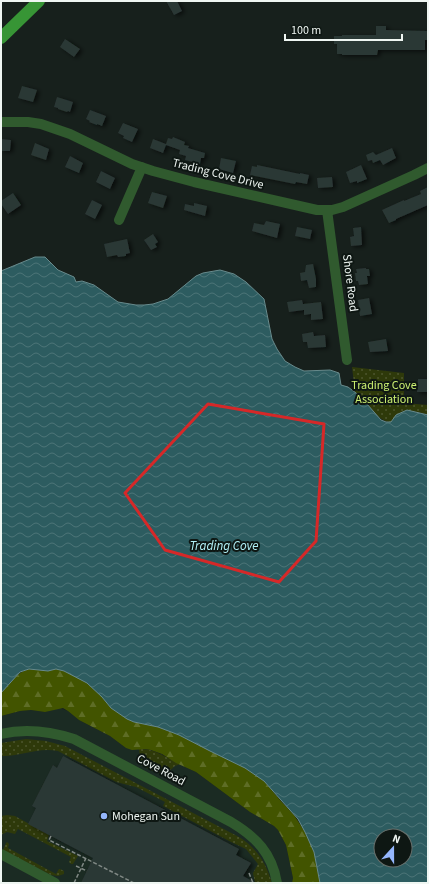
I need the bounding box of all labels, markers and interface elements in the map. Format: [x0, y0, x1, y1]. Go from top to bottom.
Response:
scale bar [285, 16, 402, 42]
text: 100 m [291, 22, 321, 39]
street label: Trading Cove Drive [170, 154, 266, 194]
street label: Shore Road [338, 253, 362, 313]
park label: Trading Cove Association [351, 377, 417, 408]
water label: Trading Cove [190, 537, 258, 555]
street label: Cove Road [134, 750, 188, 790]
place label: Mohegan Sun [112, 808, 180, 825]
marker: Mohegan Sun [99, 811, 109, 821]
north arrow [373, 828, 413, 868]
text: N [390, 831, 403, 847]

